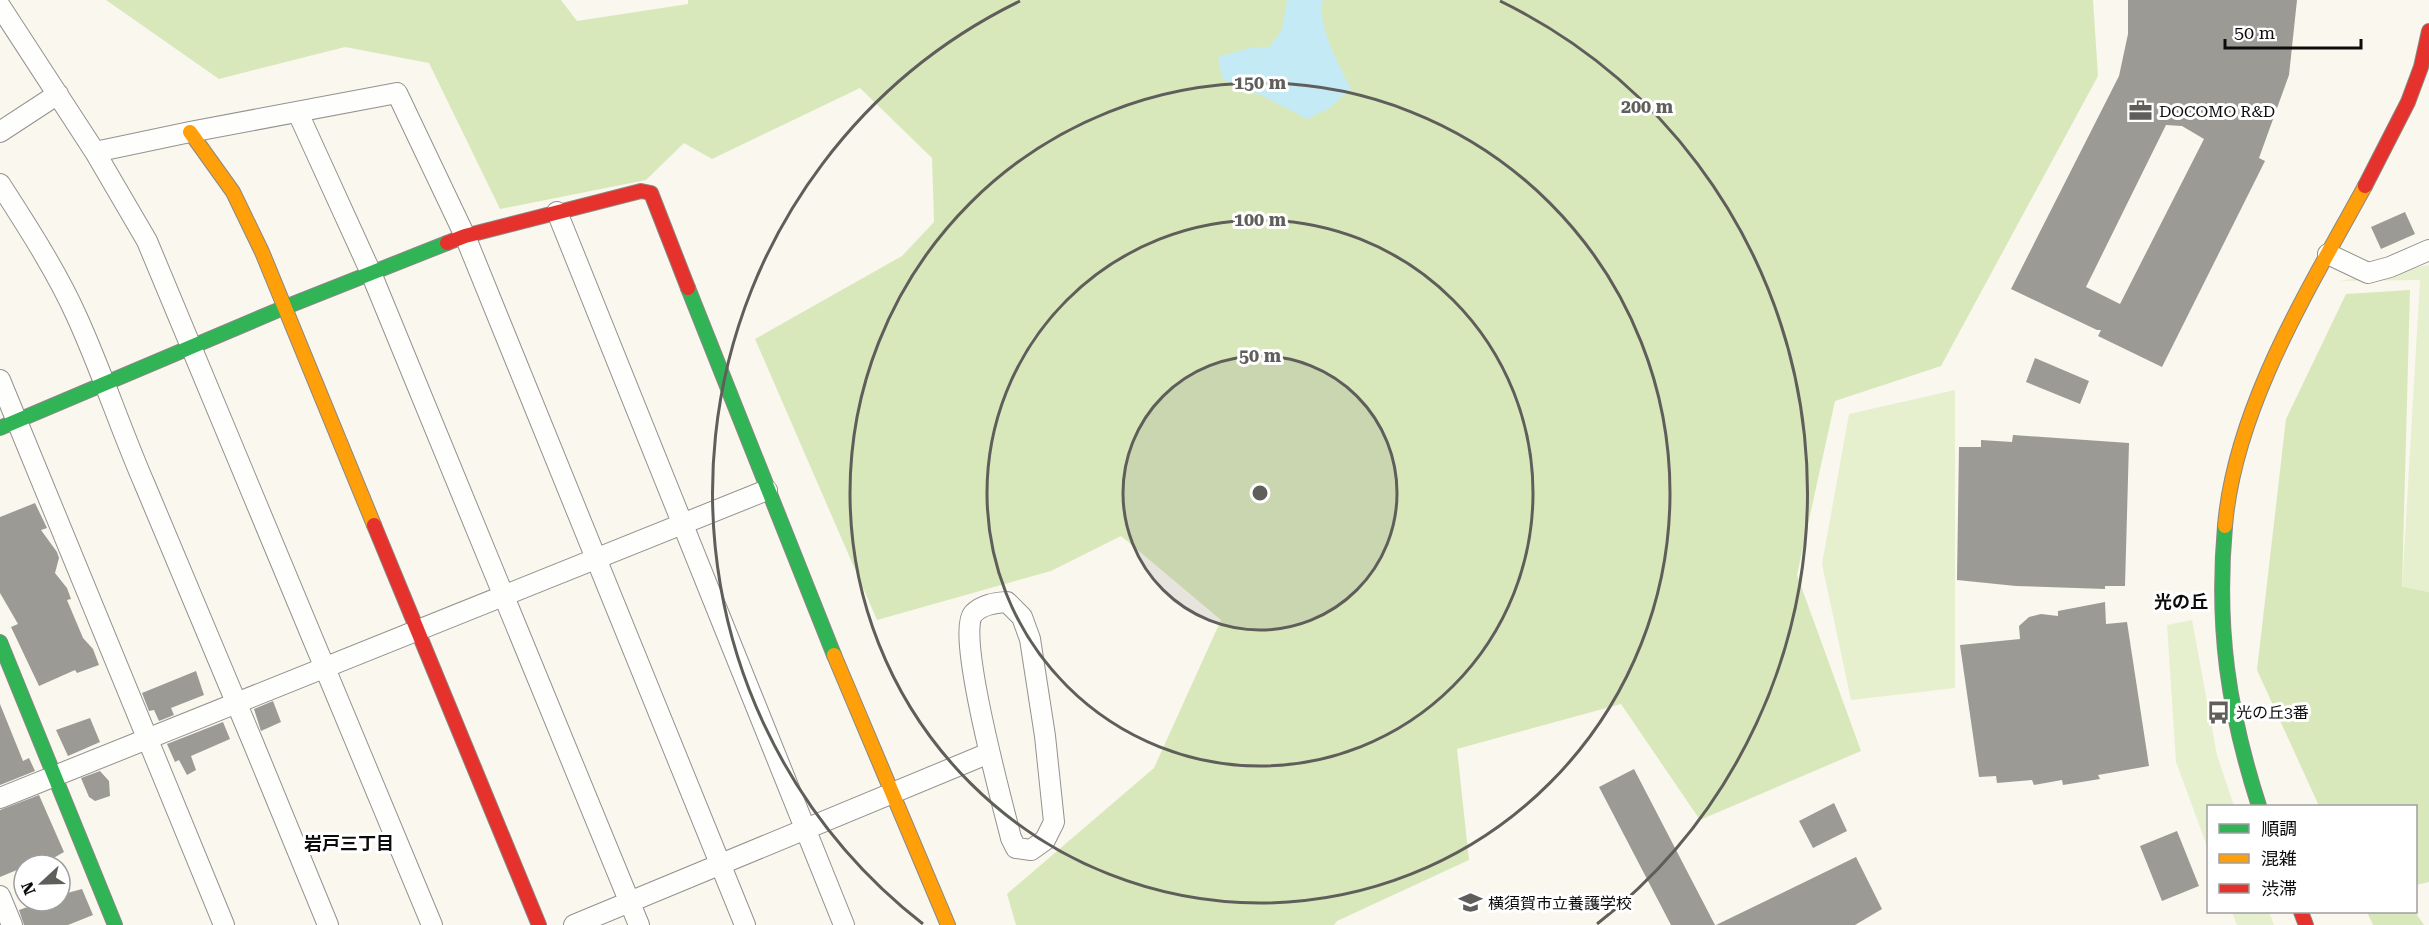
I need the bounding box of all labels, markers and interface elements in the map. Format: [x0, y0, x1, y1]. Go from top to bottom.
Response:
scale bar [2225, 12, 2362, 50]
text: 50 m [2234, 22, 2275, 43]
text: 150 m [1234, 72, 1287, 93]
text: 200 m [1621, 96, 1674, 117]
office icon: DOCOMO R&D [2128, 98, 2154, 124]
place label: DOCOMO R&D [2159, 102, 2275, 121]
text: 100 m [1234, 209, 1287, 230]
text: 50 m [1239, 345, 1282, 366]
centre of rings [1250, 483, 1270, 503]
district label: 光の丘 [2154, 591, 2208, 612]
bus stop icon: 光の丘3番 [2205, 699, 2231, 725]
place label: 光の丘3番 [2236, 703, 2309, 722]
legend [2207, 805, 2417, 913]
text: 順調 [2261, 818, 2297, 839]
district label: 岩戸三丁目 [304, 833, 394, 854]
text: 混雑 [2261, 848, 2297, 869]
north arrow [12, 853, 72, 913]
text: 渋滞 [2261, 878, 2297, 899]
text: N [17, 879, 40, 898]
school or university icon: 横須賀市立養護学校 [1457, 890, 1483, 916]
place label: 横須賀市立養護学校 [1488, 894, 1632, 913]

